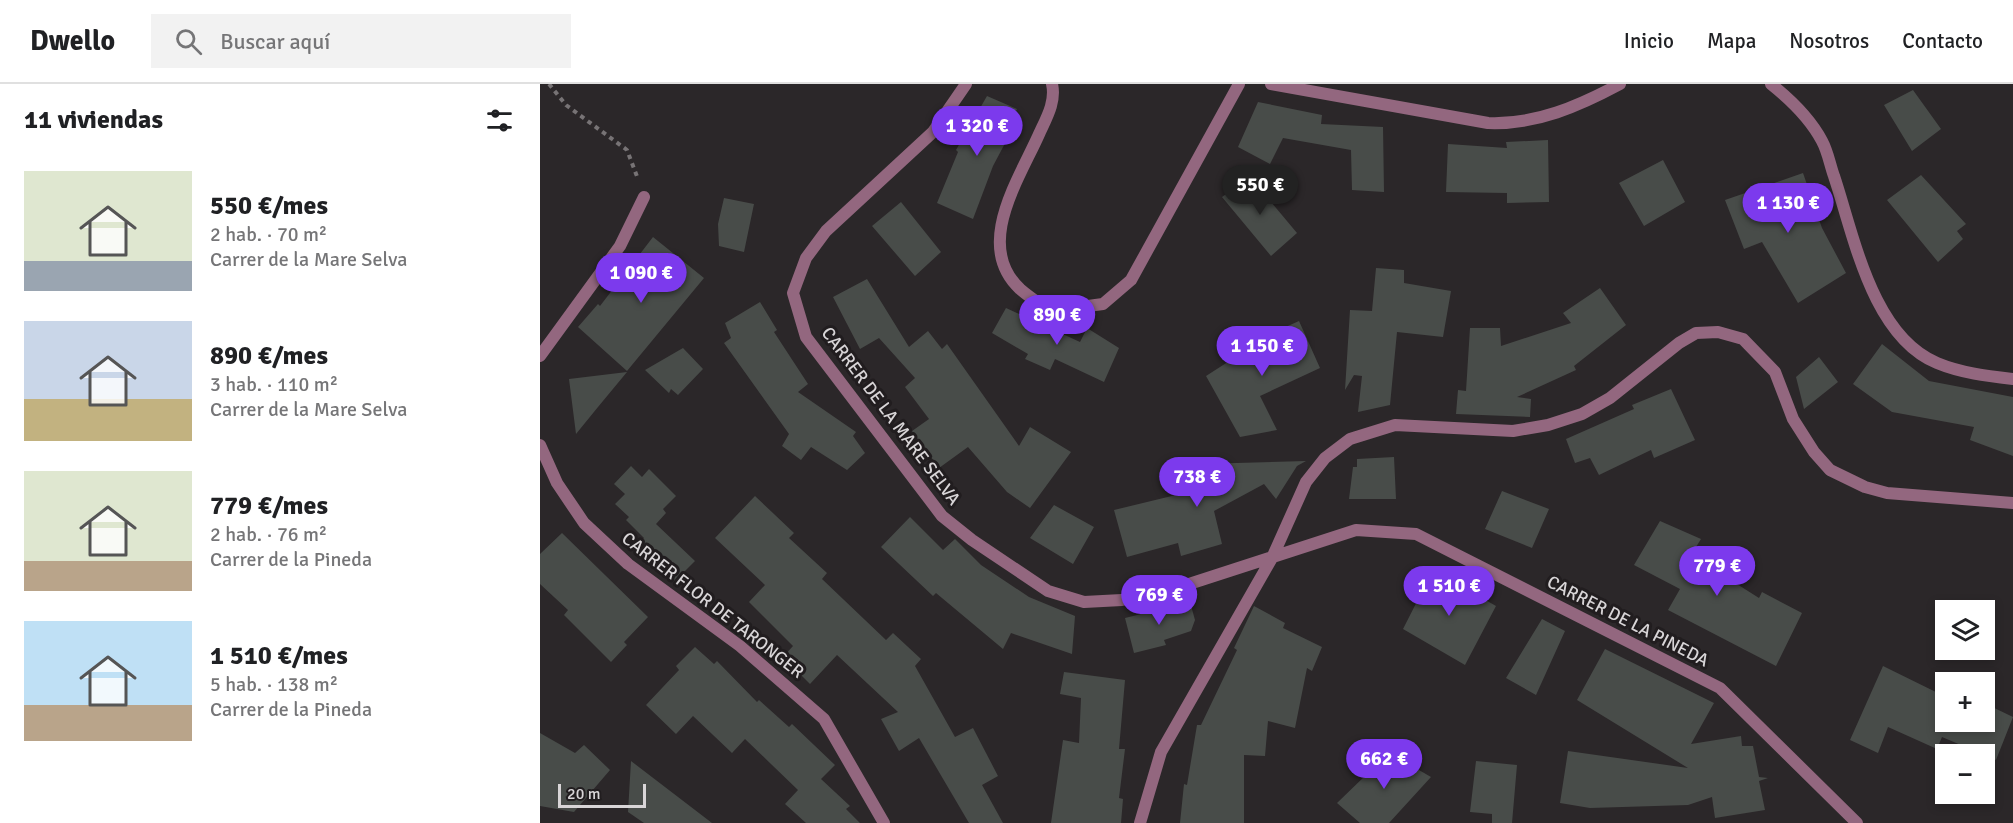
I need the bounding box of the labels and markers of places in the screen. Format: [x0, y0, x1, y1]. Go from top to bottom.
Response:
pin: 1 320 € [922, 106, 1032, 157]
pin: 550 € [1218, 165, 1302, 216]
pin: 1 130 € [1733, 183, 1843, 234]
pin: 1 090 € [586, 253, 696, 304]
pin: 890 € [1015, 295, 1099, 346]
pin: 1 150 € [1207, 326, 1317, 377]
pin: 738 € [1155, 457, 1239, 508]
pin: 779 € [1675, 546, 1759, 597]
pin: 1 510 € [1394, 566, 1504, 617]
pin: 769 € [1117, 575, 1201, 626]
pin: 662 € [1342, 739, 1426, 790]

